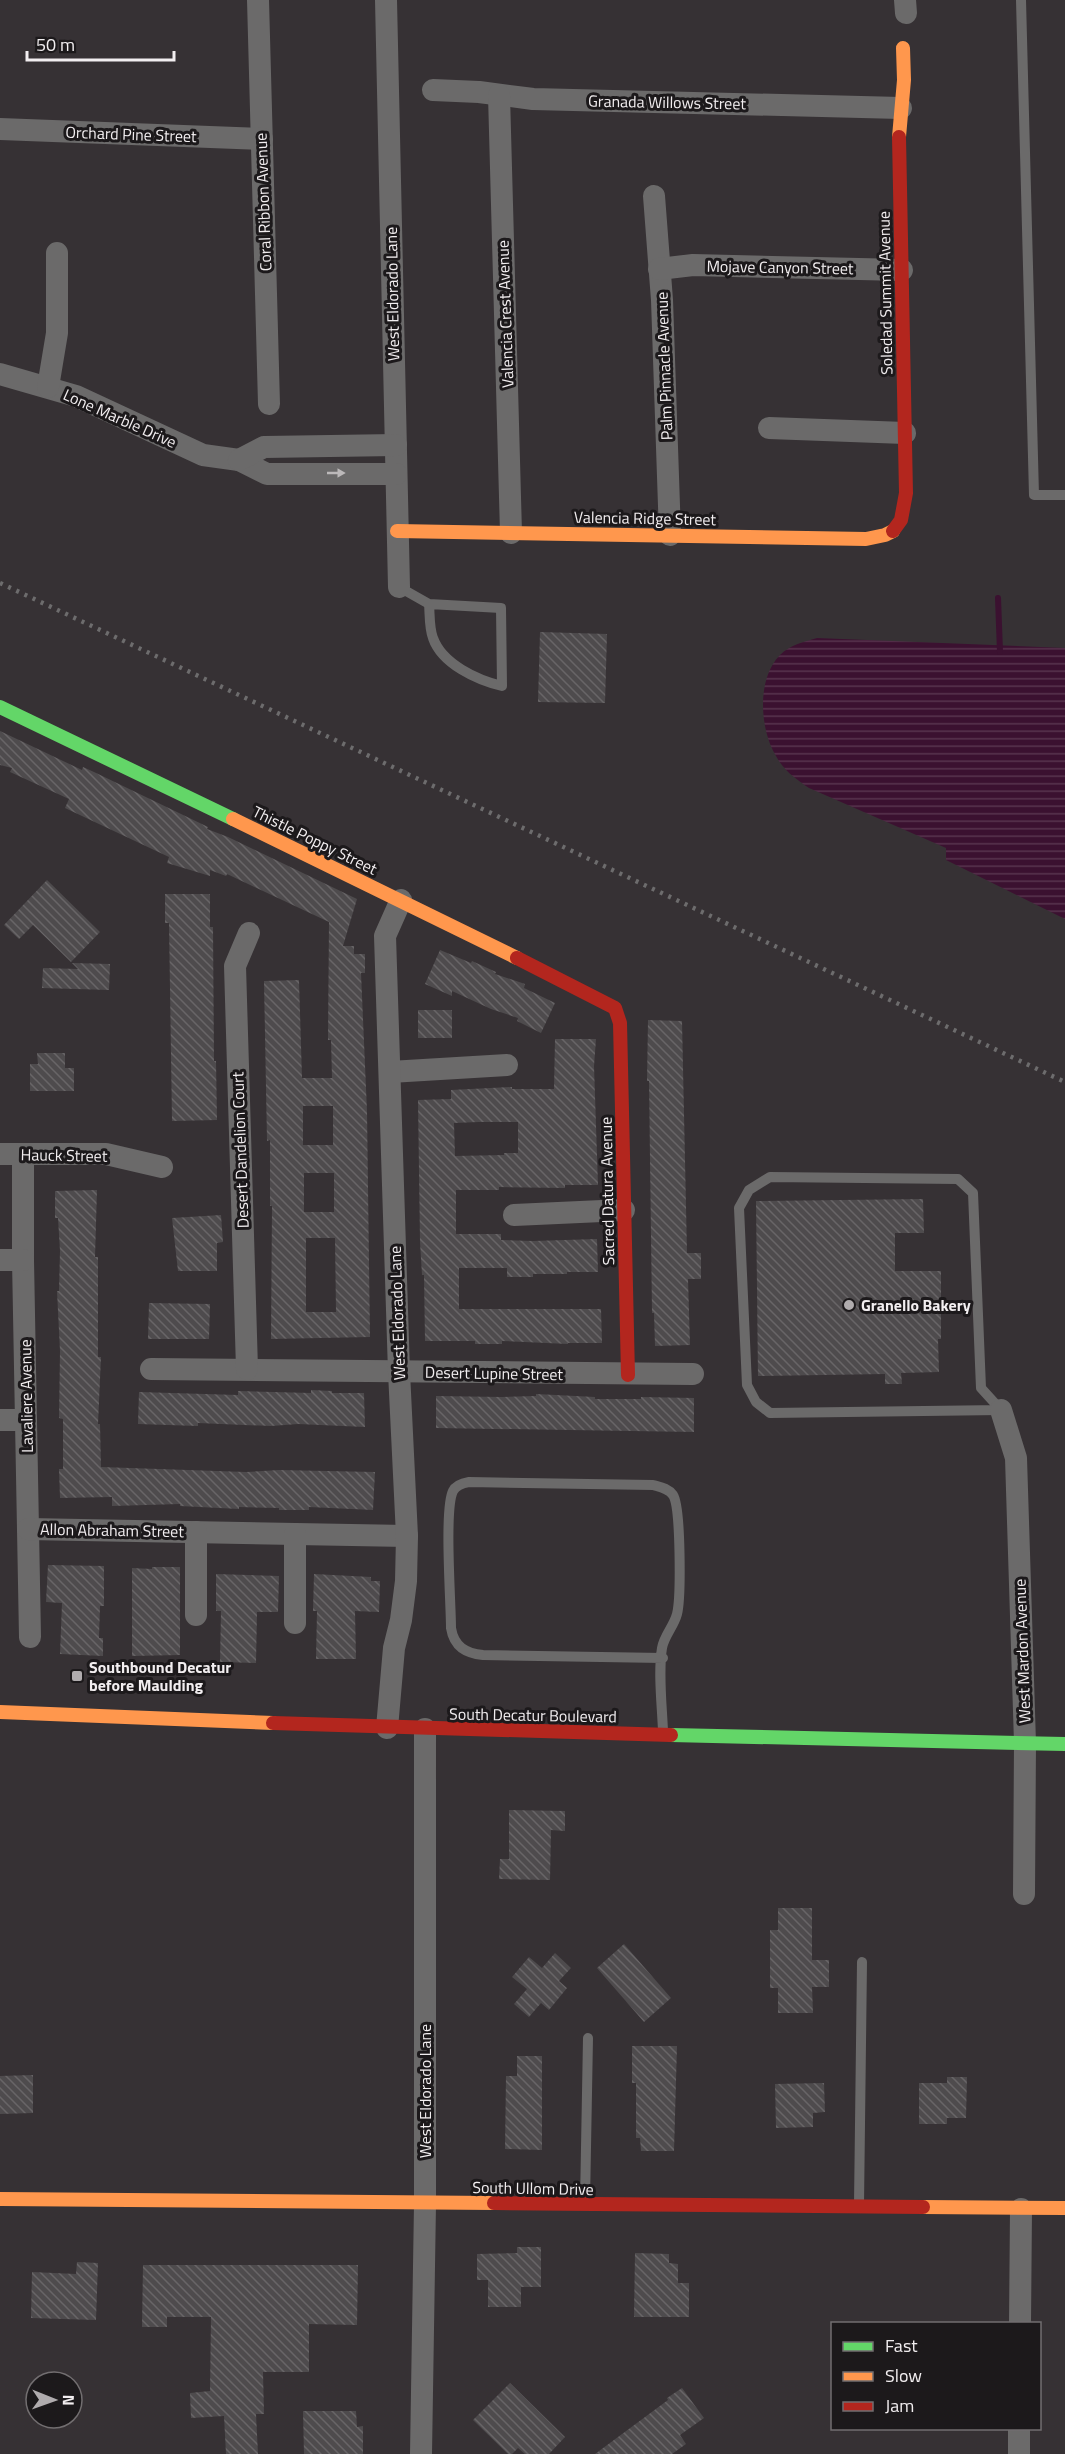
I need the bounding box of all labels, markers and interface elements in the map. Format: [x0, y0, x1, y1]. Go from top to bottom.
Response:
scale bar [27, 24, 174, 62]
text: 50 m [36, 31, 75, 58]
street label: Granada Willows Street [588, 89, 746, 115]
street label: Orchard Pine Street [65, 120, 197, 148]
street label: Coral Ribbon Avenue [249, 132, 277, 272]
street label: Soledad Summit Avenue [872, 211, 898, 375]
street label: West Eldorado Lane [379, 227, 405, 361]
street label: Valencia Crest Avenue [490, 240, 520, 388]
street label: Mojave Canyon Street [706, 254, 854, 280]
street label: Palm Pinnacle Avenue [649, 291, 679, 441]
street label: Lone Marble Drive [59, 382, 181, 454]
one-way arrow [327, 468, 346, 478]
street label: Valencia Ridge Street [574, 505, 717, 531]
street label: Thistle Poppy Street [249, 799, 382, 881]
street label: Desert Dandelion Court [225, 1071, 255, 1229]
street label: Sacred Datura Avenue [594, 1116, 620, 1266]
street label: Hauck Street [20, 1142, 108, 1168]
street label: West Eldorado Lane [383, 1245, 411, 1381]
place label: Granello Bakery [861, 1293, 971, 1317]
marker: Granello Bakery [842, 1298, 856, 1312]
street label: Lavaliere Avenue [13, 1339, 39, 1453]
street label: Desert Lupine Street [425, 1360, 564, 1386]
street label: Allon Abraham Street [40, 1517, 184, 1543]
street label: West Mardon Avenue [1007, 1578, 1037, 1724]
place label: Southbound Decatur before Maulding [89, 1655, 231, 1697]
marker: Southbound Decatur before Maulding [70, 1669, 84, 1683]
street label: South Decatur Boulevard [449, 1702, 617, 1728]
street label: West Eldorado Lane [413, 2024, 437, 2158]
street label: South Ullom Drive [472, 2175, 594, 2201]
legend [831, 2322, 1041, 2430]
text: Fast [885, 2332, 918, 2359]
text: Slow [885, 2362, 922, 2389]
north arrow [24, 2370, 84, 2430]
text: Jam [885, 2392, 914, 2419]
text: N [57, 2395, 81, 2406]

